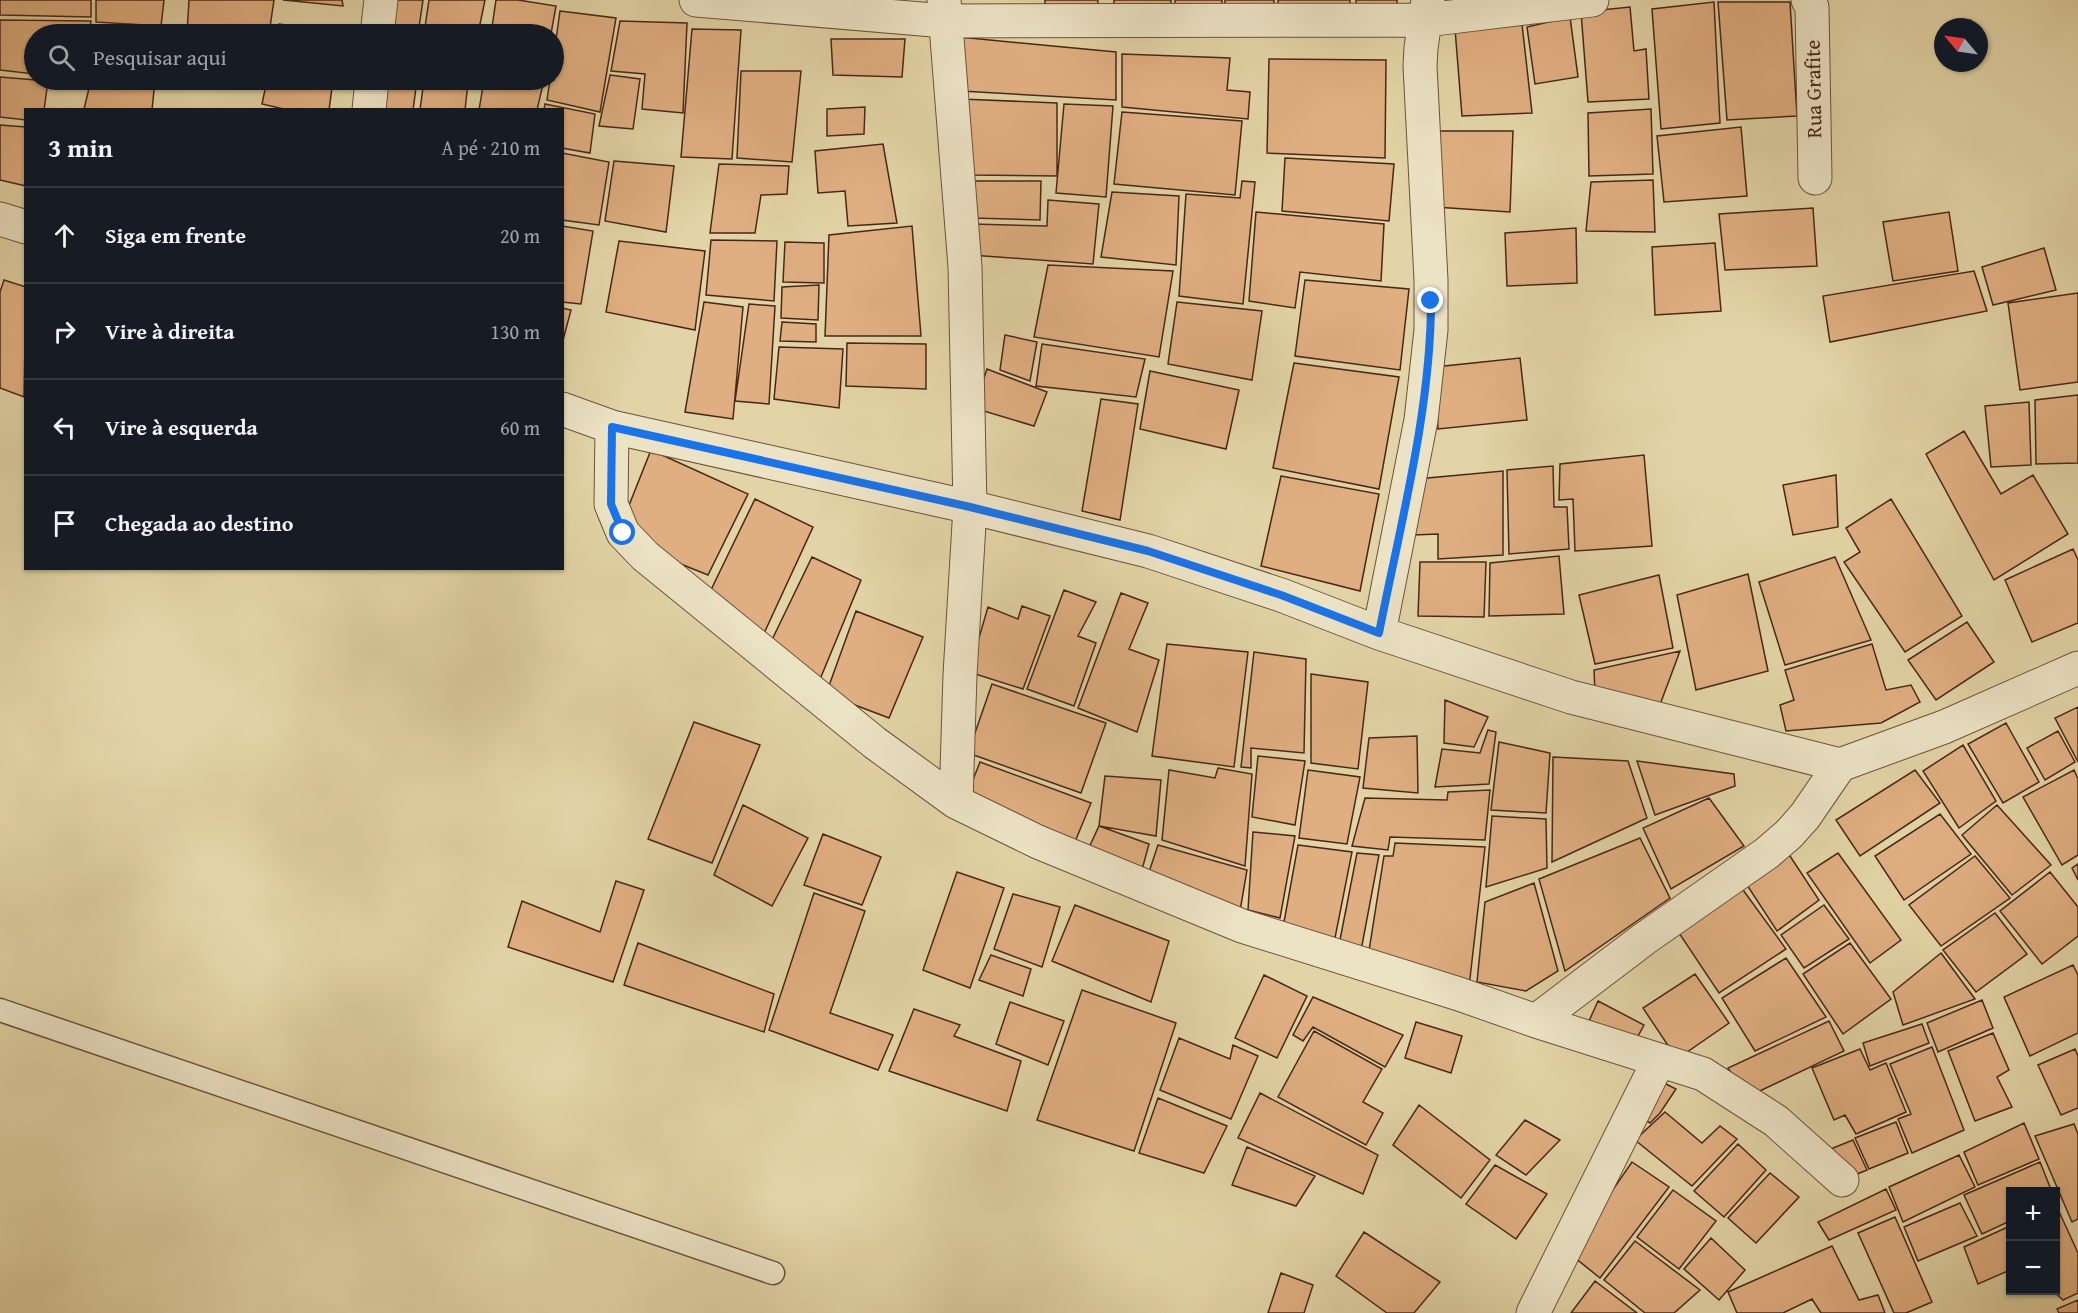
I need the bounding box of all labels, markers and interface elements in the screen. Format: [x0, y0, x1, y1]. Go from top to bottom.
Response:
north arrow [1934, 18, 1988, 72]
search box [24, 24, 564, 90]
street label: Rua Grafite [1797, 39, 1829, 139]
icon: search [45, 41, 78, 74]
text: Pesquisar aqui [93, 41, 227, 73]
text: 3 min [48, 128, 113, 167]
text: A pé · 210 m [442, 133, 540, 162]
icon: ahead [48, 219, 81, 252]
text: Siga em frente [105, 219, 246, 251]
text: 20 m [500, 221, 540, 250]
route end [1417, 287, 1443, 313]
icon: right [48, 315, 81, 348]
text: Vire à direita [105, 315, 235, 347]
text: 130 m [490, 317, 540, 346]
icon: left [48, 411, 81, 444]
text: Vire à esquerda [105, 411, 258, 443]
text: 60 m [500, 413, 540, 442]
icon: arrive [48, 507, 81, 540]
text: Chegada ao destino [105, 507, 293, 539]
route start [609, 519, 635, 545]
map controls [2006, 1187, 2060, 1295]
button: + [2006, 1187, 2060, 1241]
button: − [2006, 1241, 2060, 1295]

